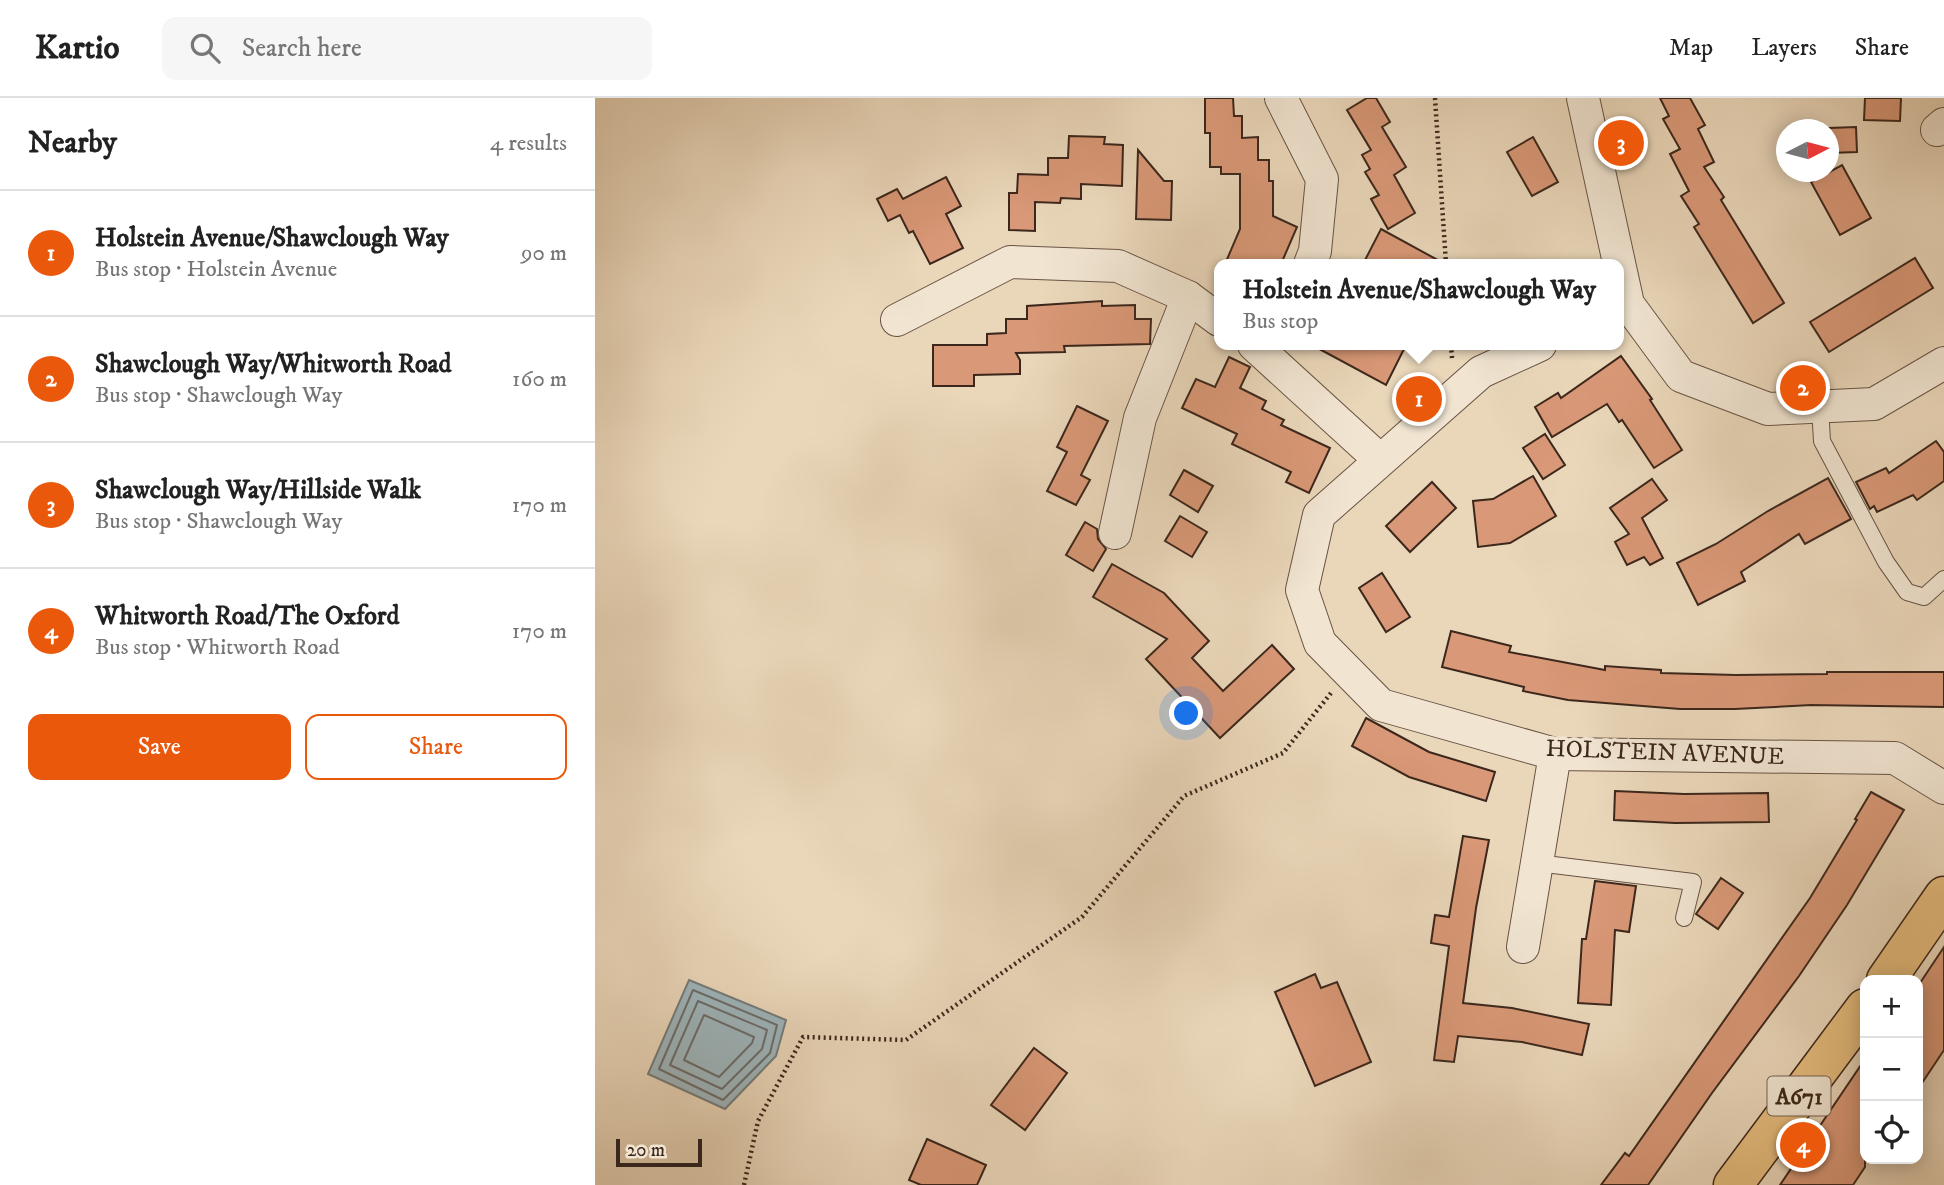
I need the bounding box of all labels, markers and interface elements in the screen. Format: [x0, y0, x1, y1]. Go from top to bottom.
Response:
search box [162, 17, 652, 80]
text: Kartio [35, 28, 120, 69]
icon: search [186, 29, 224, 67]
text: Search here [242, 32, 362, 65]
text: Map [1669, 33, 1713, 63]
text: Layers [1751, 33, 1817, 63]
text: Share [1855, 33, 1909, 63]
pin: 3 [1598, 117, 1644, 169]
north arrow [1776, 119, 1839, 182]
text: Nearby [28, 125, 117, 162]
text: 4 results [490, 129, 567, 158]
text: Holstein Avenue/Shawclough Way [95, 222, 449, 255]
text: 1 [47, 239, 55, 268]
text: 90 m [521, 239, 567, 268]
text: Bus stop · Holstein Avenue [95, 255, 337, 284]
popup [1214, 259, 1624, 350]
text: Holstein Avenue/Shawclough Way [1242, 274, 1596, 307]
text: Bus stop [1242, 307, 1318, 336]
text: Shawclough Way/Whitworth Road [95, 348, 452, 381]
pin: 2 [1780, 362, 1826, 414]
text: 2 [45, 365, 57, 394]
text: 160 m [512, 365, 567, 394]
pin: 1 [1396, 373, 1442, 425]
text: Bus stop · Shawclough Way [95, 381, 342, 410]
text: Shawclough Way/Hillside Walk [95, 474, 421, 507]
text: 3 [47, 491, 55, 520]
text: 170 m [512, 491, 567, 520]
text: Bus stop · Shawclough Way [95, 507, 342, 536]
text: Whitworth Road/The Oxford [95, 600, 399, 633]
text: 4 [44, 617, 58, 646]
text: 170 m [512, 617, 567, 646]
text: Bus stop · Whitworth Road [95, 633, 340, 662]
your location [1169, 696, 1203, 730]
button: Save [28, 714, 291, 780]
button: Share [305, 714, 567, 780]
street label: HOLSTEIN AVENUE [1545, 734, 1785, 772]
map controls [1860, 975, 1923, 1164]
button: + [1860, 975, 1923, 1038]
button: − [1860, 1038, 1923, 1101]
road number: A671 [1767, 1077, 1831, 1116]
button: locate [1860, 1101, 1923, 1164]
pin: 4 [1780, 1119, 1826, 1171]
scale bar [616, 1136, 702, 1168]
text: 20 m [627, 1139, 665, 1162]

